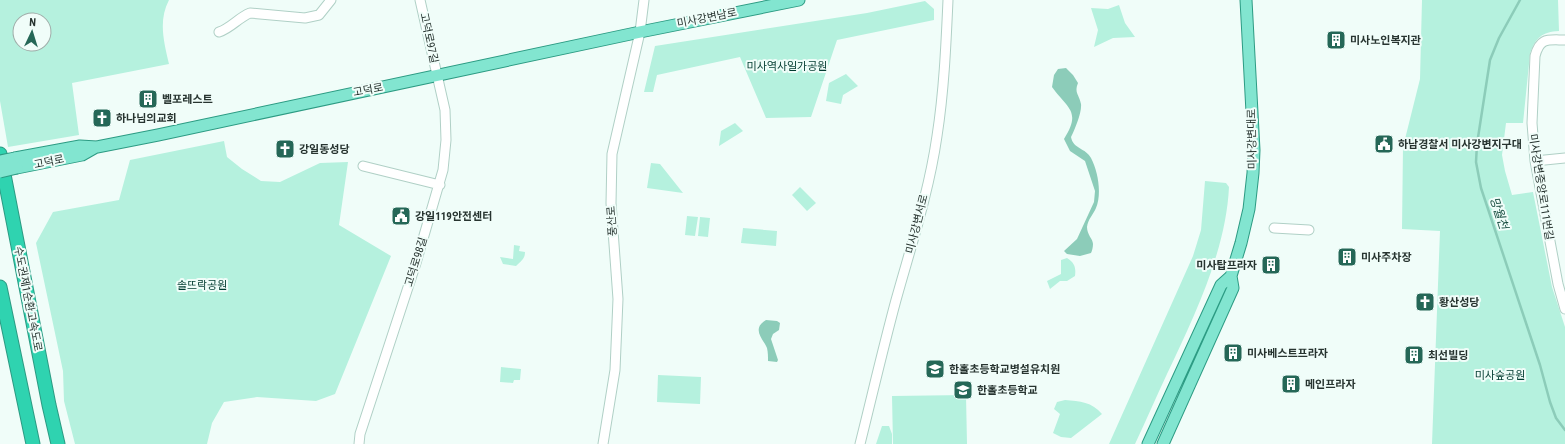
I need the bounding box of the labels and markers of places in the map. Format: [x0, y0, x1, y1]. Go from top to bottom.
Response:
building icon: 미사노인복지관 [1325, 29, 1347, 51]
place label: 미사노인복지관 [1350, 34, 1421, 47]
building icon: 벨포레스트 [137, 88, 159, 110]
place label: 벨포레스트 [162, 93, 213, 106]
church icon: 하나님의교회 [91, 107, 113, 129]
place label: 하나님의교회 [116, 112, 177, 125]
public building icon: 하남경찰서 미사강변지구대 [1373, 133, 1395, 155]
church icon: 강일동성당 [274, 138, 296, 160]
place label: 하남경찰서 미사강변지구대 [1398, 138, 1522, 151]
place label: 강일동성당 [299, 143, 350, 156]
public building icon: 강일119안전센터 [390, 205, 412, 227]
place label: 강일119안전센터 [415, 210, 492, 223]
building icon: 미사주차장 [1336, 246, 1358, 268]
place label: 미사주차장 [1361, 251, 1412, 264]
building icon: 미사탑프라자 [1260, 254, 1282, 276]
place label: 미사탑프라자 [1196, 259, 1257, 272]
church icon: 황산성당 [1414, 291, 1436, 313]
place label: 황산성당 [1439, 296, 1479, 309]
building icon: 미사베스트프라자 [1222, 342, 1244, 364]
building icon: 최선빌딩 [1403, 344, 1425, 366]
place label: 미사베스트프라자 [1247, 347, 1328, 360]
place label: 최선빌딩 [1428, 349, 1468, 362]
school or university icon: 한홀초등학교병설유치원 [924, 358, 946, 380]
place label: 한홀초등학교병설유치원 [949, 363, 1060, 376]
building icon: 메인프라자 [1280, 373, 1302, 395]
place label: 메인프라자 [1305, 378, 1356, 391]
school or university icon: 한홀초등학교 [952, 379, 974, 401]
place label: 한홀초등학교 [977, 384, 1038, 397]

